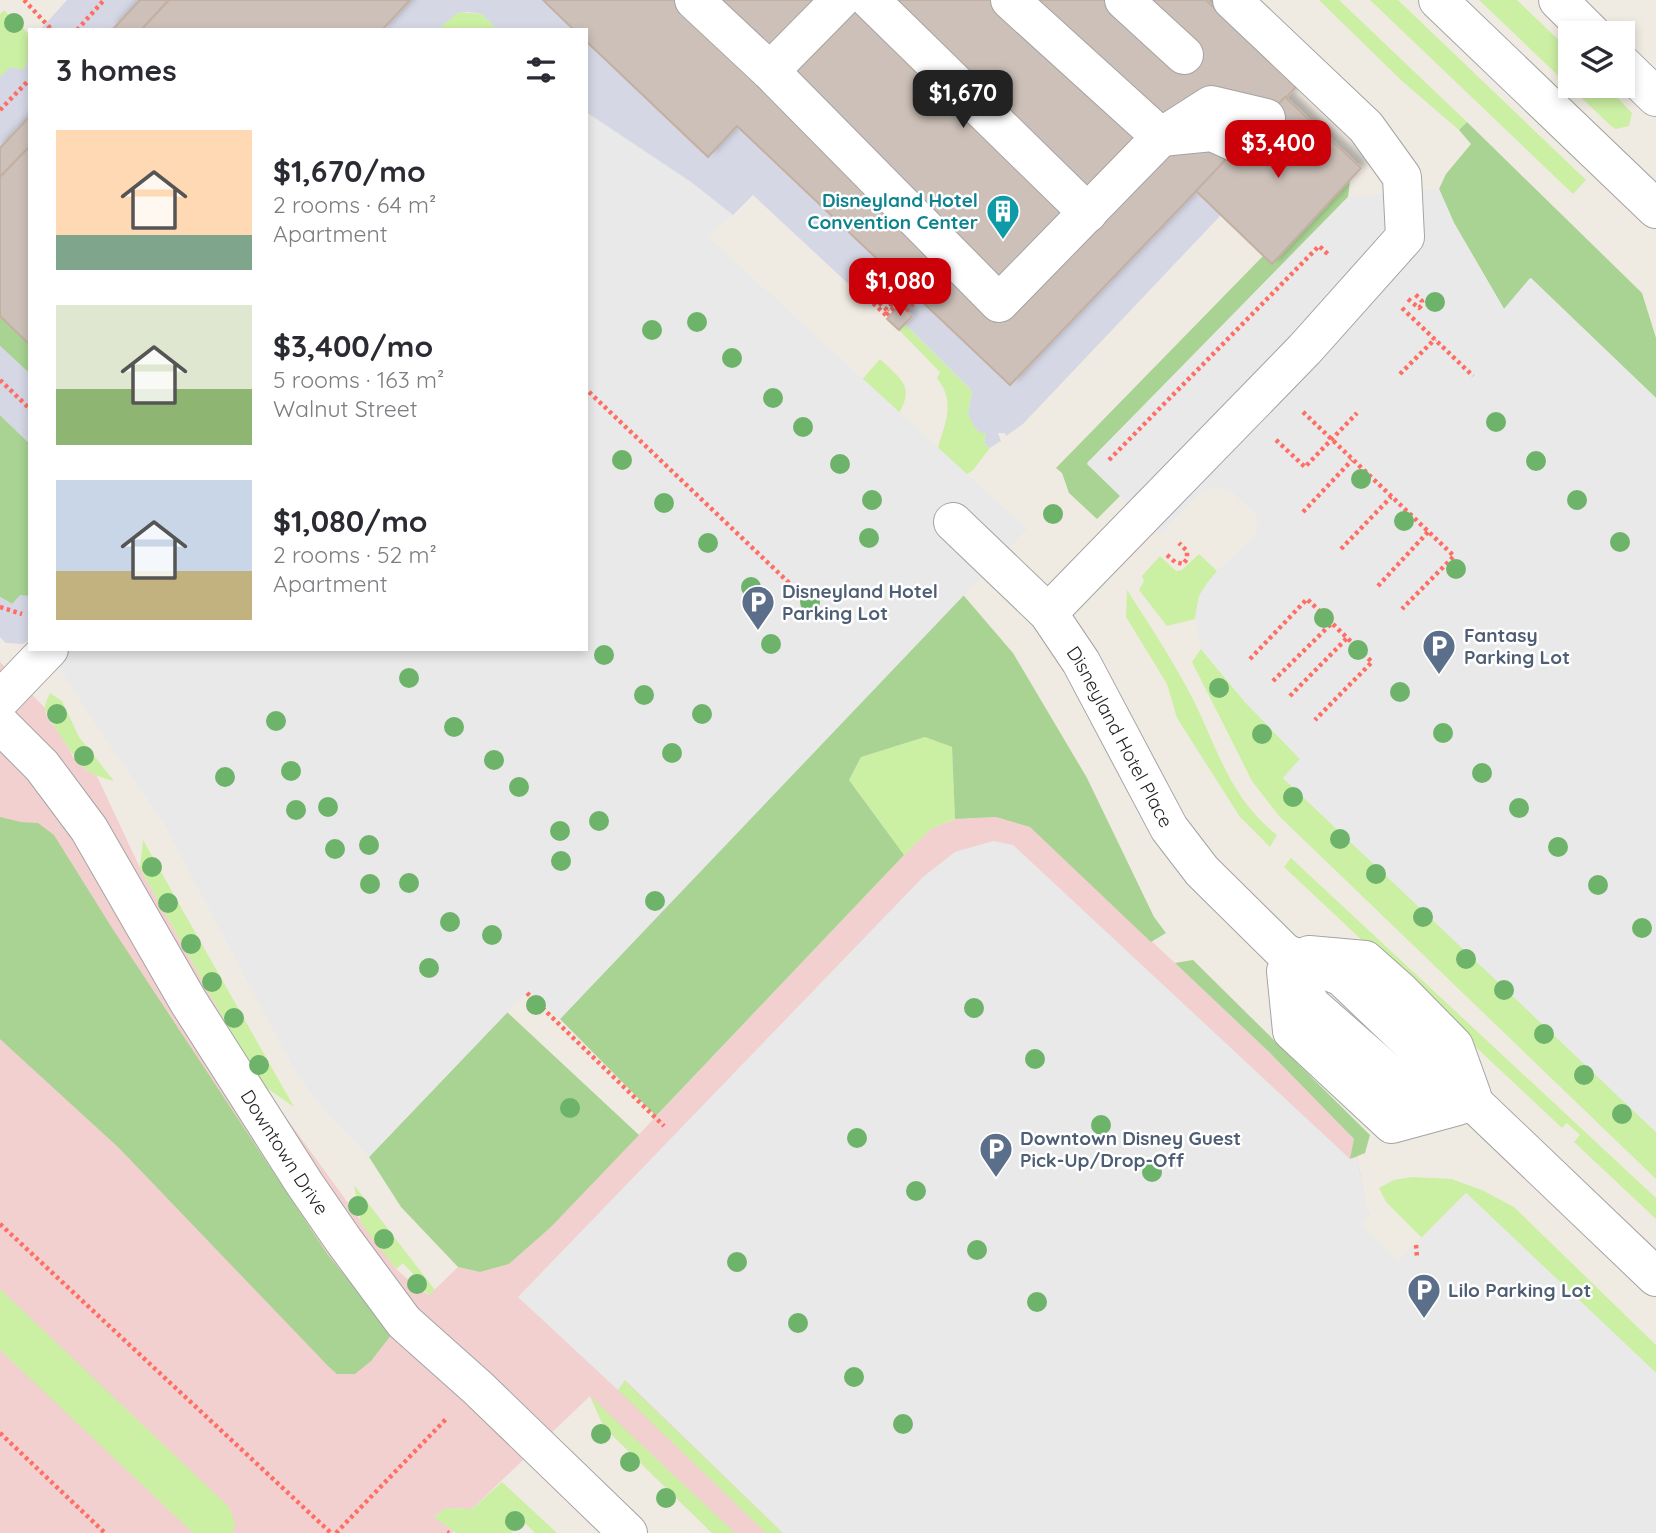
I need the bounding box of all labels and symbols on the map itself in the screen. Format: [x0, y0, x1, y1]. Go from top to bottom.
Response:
pin: $1,670 [906, 71, 1020, 130]
pin: $3,400 [1221, 120, 1335, 180]
place label: Disneyland Hotel Convention Center [808, 188, 978, 234]
building icon: Disneyland Hotel Convention Center [984, 192, 1022, 241]
pin: $1,080 [843, 258, 957, 318]
place label: Disneyland Hotel Parking Lot [782, 579, 938, 625]
parking icon: Disneyland Hotel Parking Lot [739, 583, 777, 632]
place label: Fantasy Parking Lot [1464, 623, 1570, 669]
parking icon: Fantasy Parking Lot [1420, 627, 1458, 676]
street label: Disneyland Hotel Place [1062, 641, 1179, 832]
street label: Downtown Drive [235, 1085, 334, 1220]
place label: Downtown Disney Guest Pick-Up/Drop-Off [1020, 1126, 1241, 1172]
parking icon: Downtown Disney Guest Pick-Up/Drop-Off [977, 1130, 1015, 1179]
parking icon: Lilo Parking Lot [1405, 1271, 1443, 1320]
place label: Lilo Parking Lot [1448, 1278, 1591, 1302]

